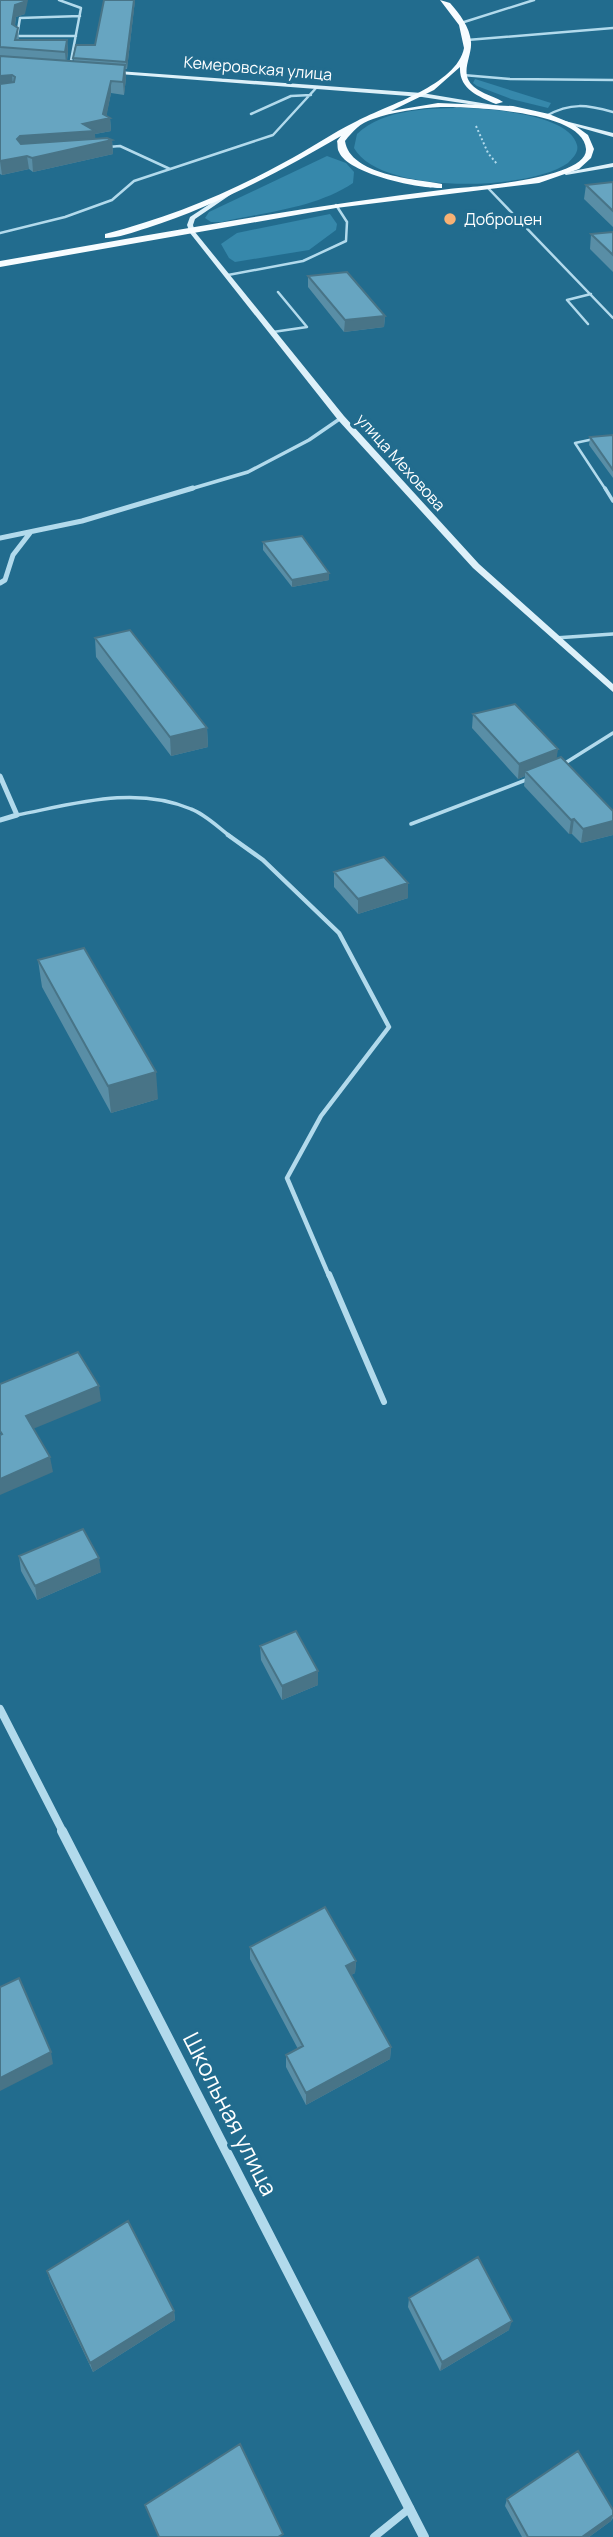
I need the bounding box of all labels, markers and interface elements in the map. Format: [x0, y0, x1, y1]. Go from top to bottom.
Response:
street label: Кемеровская улица [183, 51, 333, 85]
place label: Доброцен [464, 208, 542, 230]
marker: Доброцен [442, 211, 458, 227]
street label: улица Меховова [351, 409, 451, 515]
street label: Школьная улица [176, 2026, 286, 2201]

